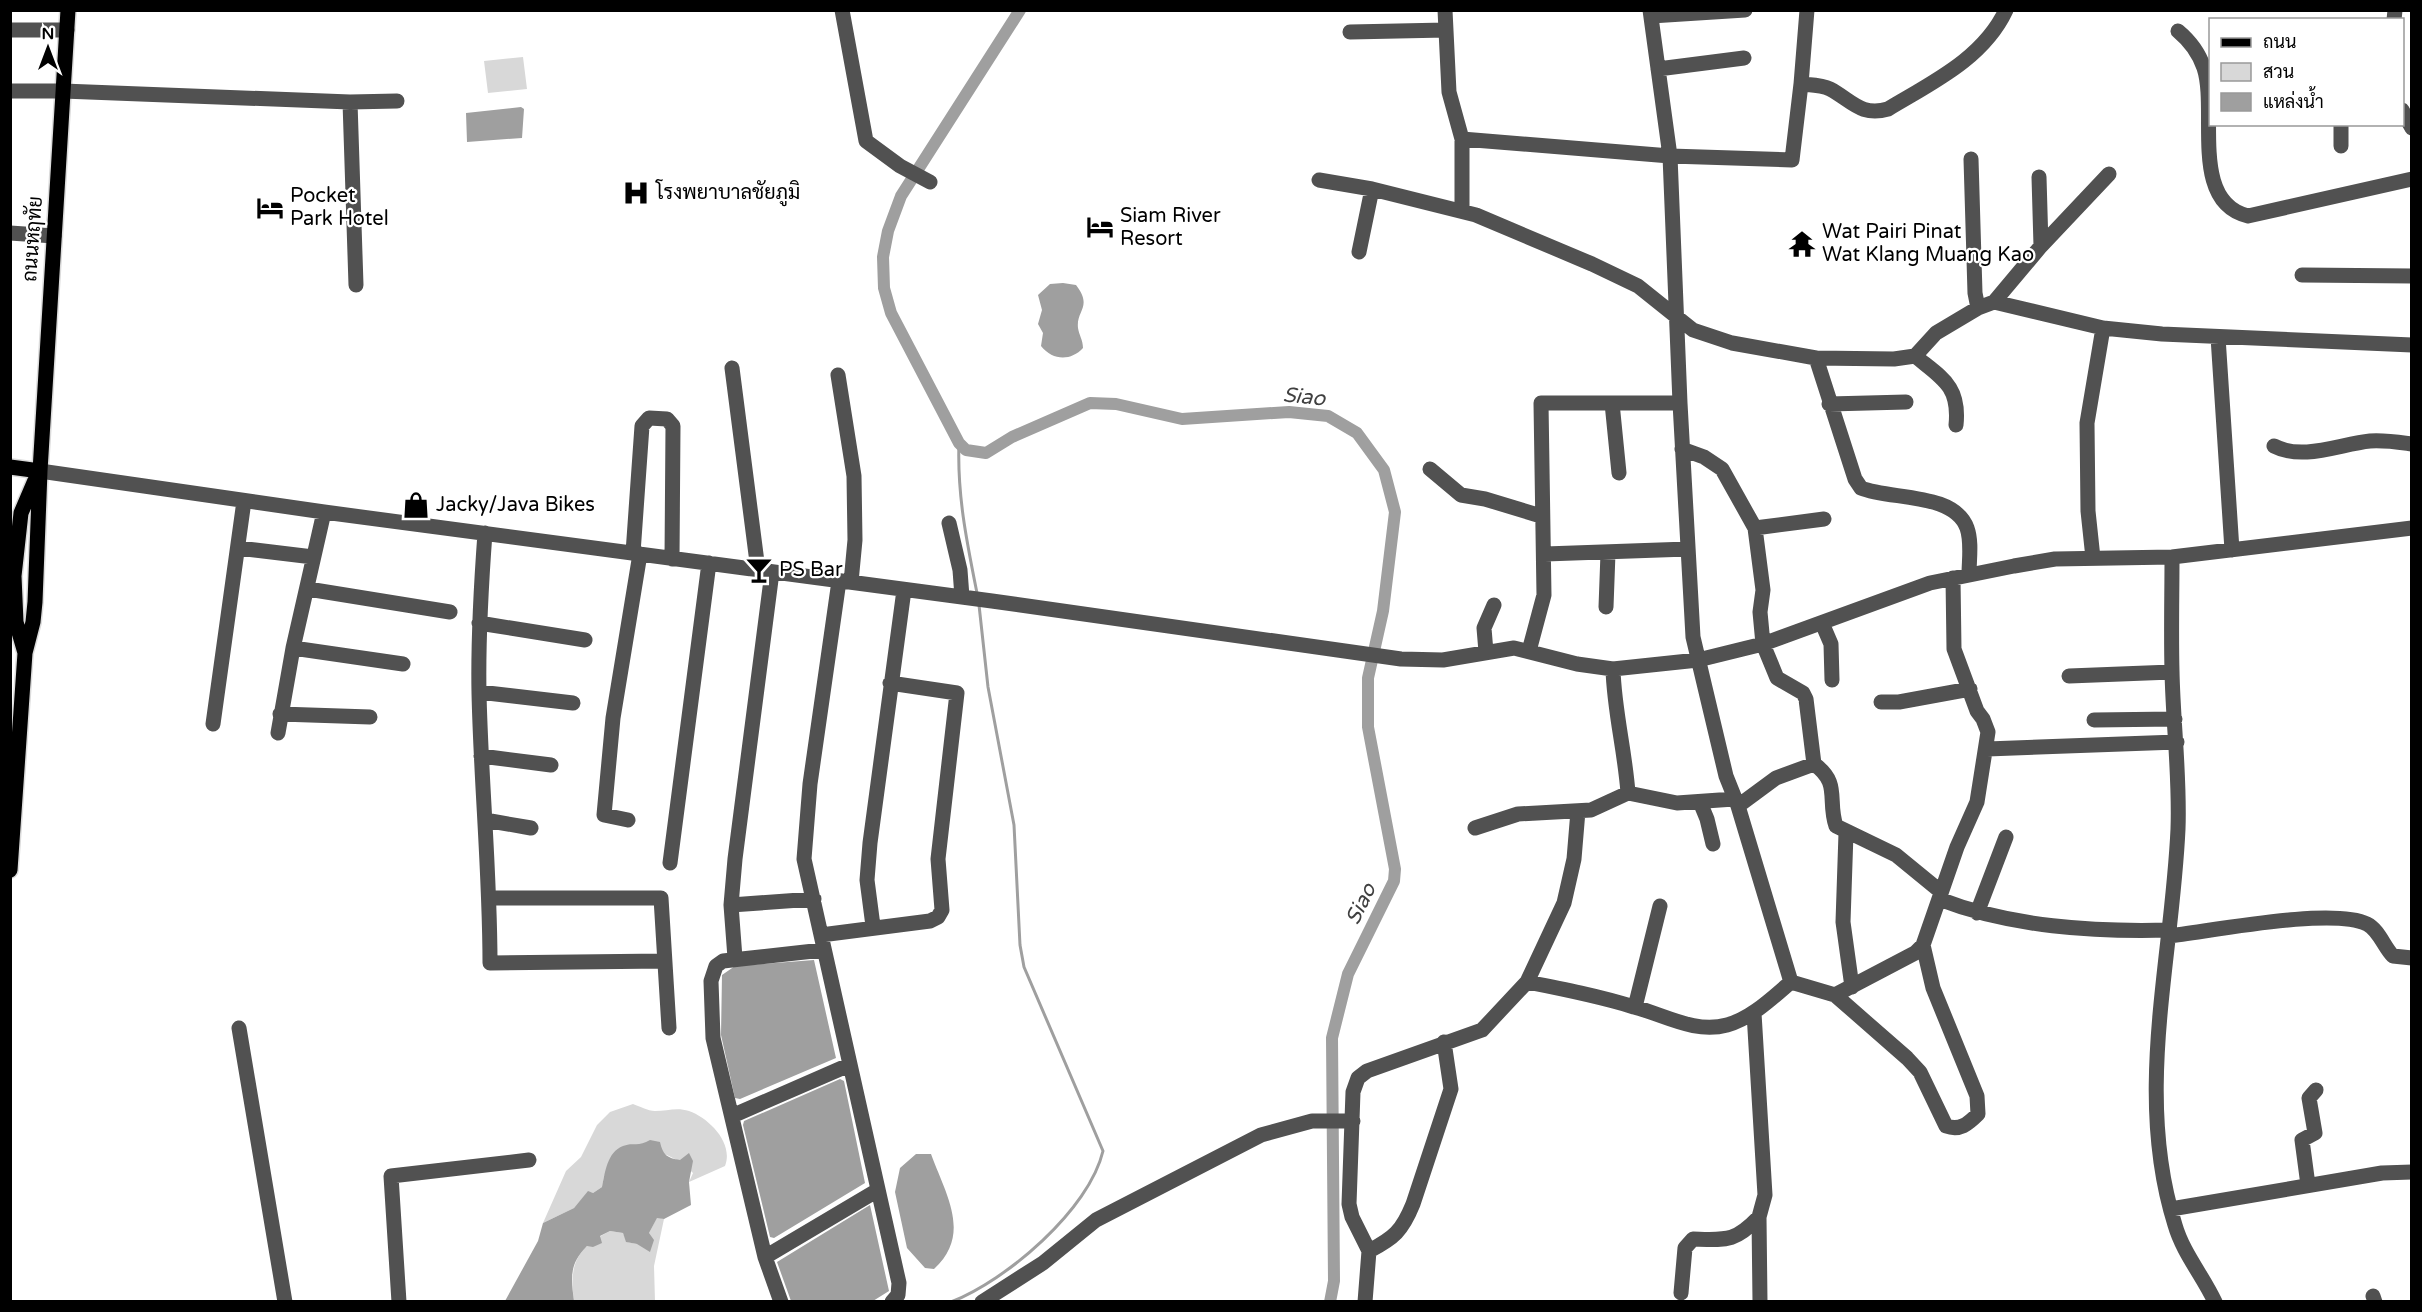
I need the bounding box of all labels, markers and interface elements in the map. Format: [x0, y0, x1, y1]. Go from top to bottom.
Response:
north arrow [18, 18, 78, 78]
legend [2209, 18, 2404, 126]
text: N [42, 24, 54, 44]
text: ถนน [2263, 31, 2296, 53]
text: สวน [2263, 61, 2294, 83]
text: แหล่งน้ำ [2263, 86, 2324, 113]
hospital icon: โรงพยาบาลชัยภูมิ [621, 178, 651, 208]
place label: โรงพยาบาลชัยภูมิ [655, 179, 800, 207]
place label: Pocket Park Hotel [290, 184, 389, 231]
hotel icon: Pocket Park Hotel [255, 193, 285, 223]
street label: ถนนหฤทัย [17, 195, 48, 283]
place label: Siam River Resort [1120, 204, 1221, 251]
hotel icon: Siam River Resort [1085, 212, 1115, 242]
place label: Wat Pairi Pinat Wat Klang Muang Kao [1822, 220, 2034, 267]
temple icon: Wat Pairi Pinat Wat Klang Muang Kao [1787, 229, 1817, 259]
water label: Siao [1282, 382, 1328, 412]
shop icon: Jacky/Java Bikes [401, 490, 431, 520]
place label: Jacky/Java Bikes [436, 493, 595, 517]
bar icon: PS Bar [744, 555, 774, 585]
place label: PS Bar [779, 558, 843, 582]
water label: Siao [1340, 878, 1382, 929]

